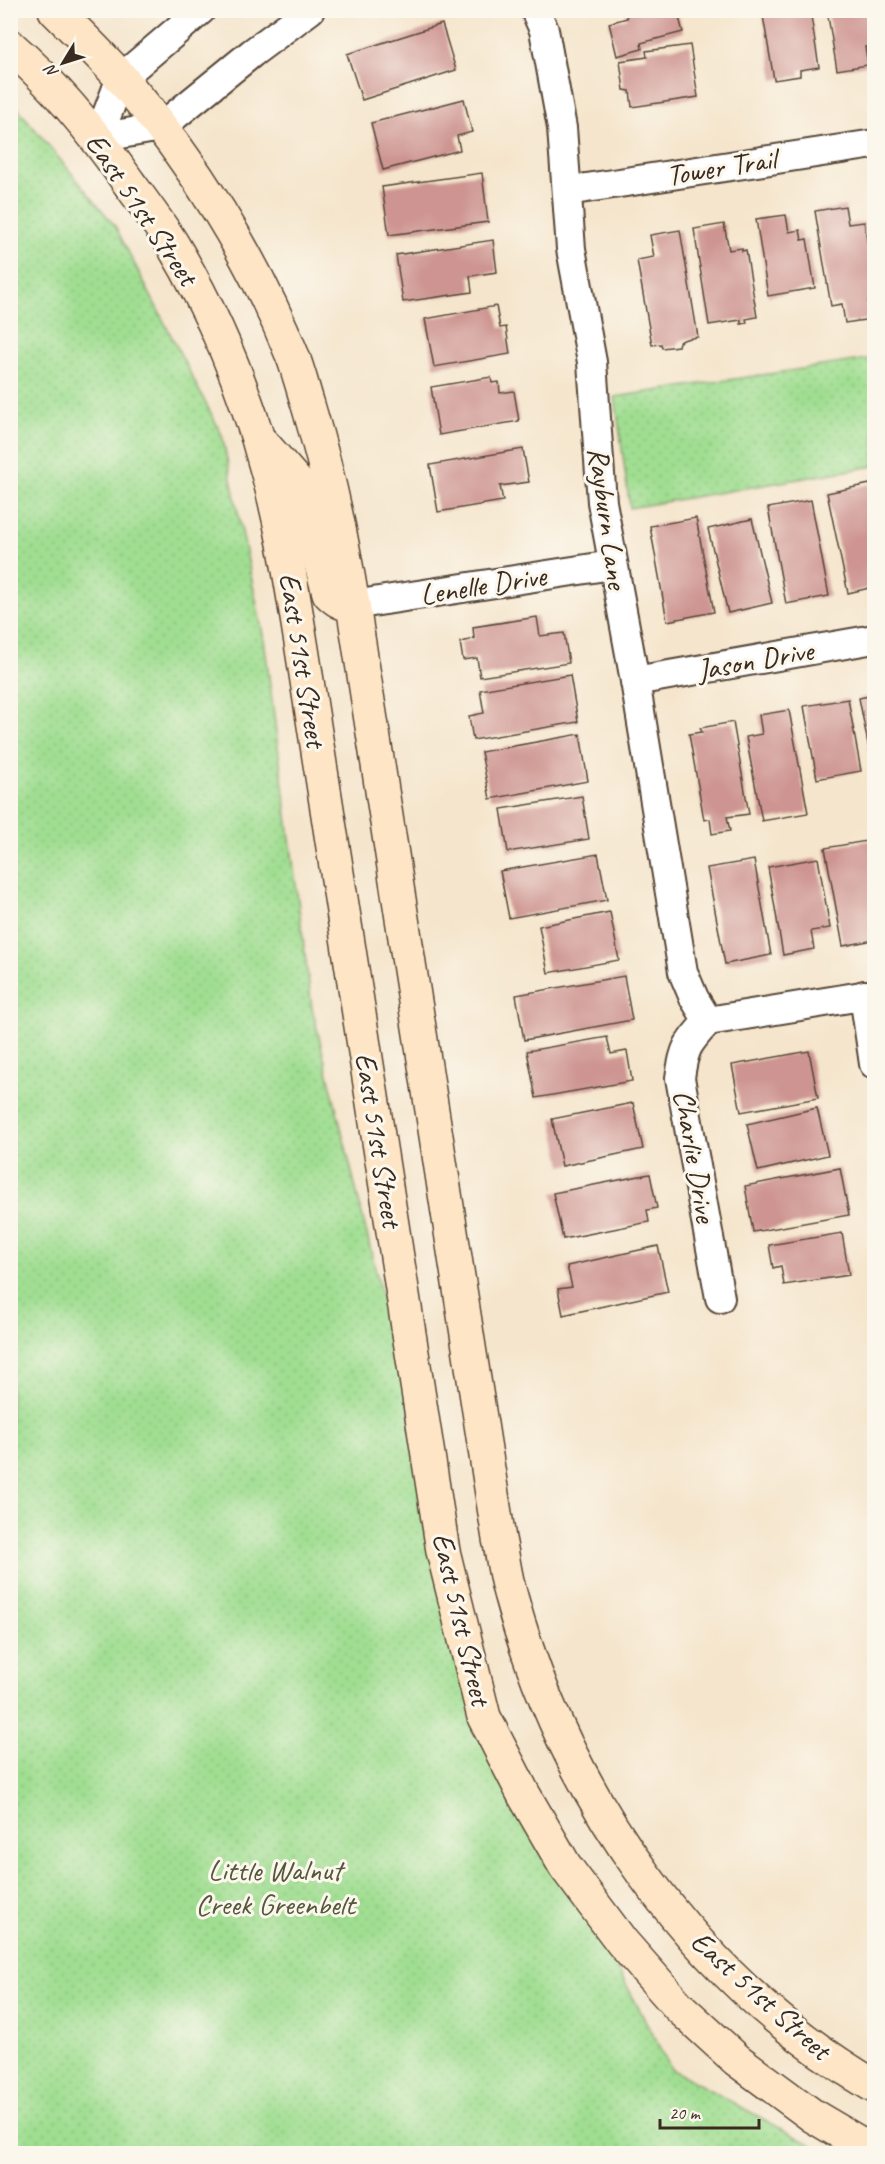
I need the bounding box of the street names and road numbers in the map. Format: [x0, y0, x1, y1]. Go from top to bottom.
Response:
street label: East 51st Street [77, 126, 209, 295]
street label: Tower Trail [664, 139, 783, 194]
street label: Rayburn Lane [579, 445, 637, 593]
street label: Lenelle Drive [417, 556, 551, 614]
street label: East 51st Street [271, 570, 336, 753]
street label: Jason Drive [692, 631, 818, 689]
street label: East 51st Street [347, 1050, 412, 1233]
street label: Charlie Drive [665, 1087, 726, 1227]
street label: East 51st Street [424, 1529, 501, 1712]
street label: East 51st Street [683, 1922, 841, 2070]

